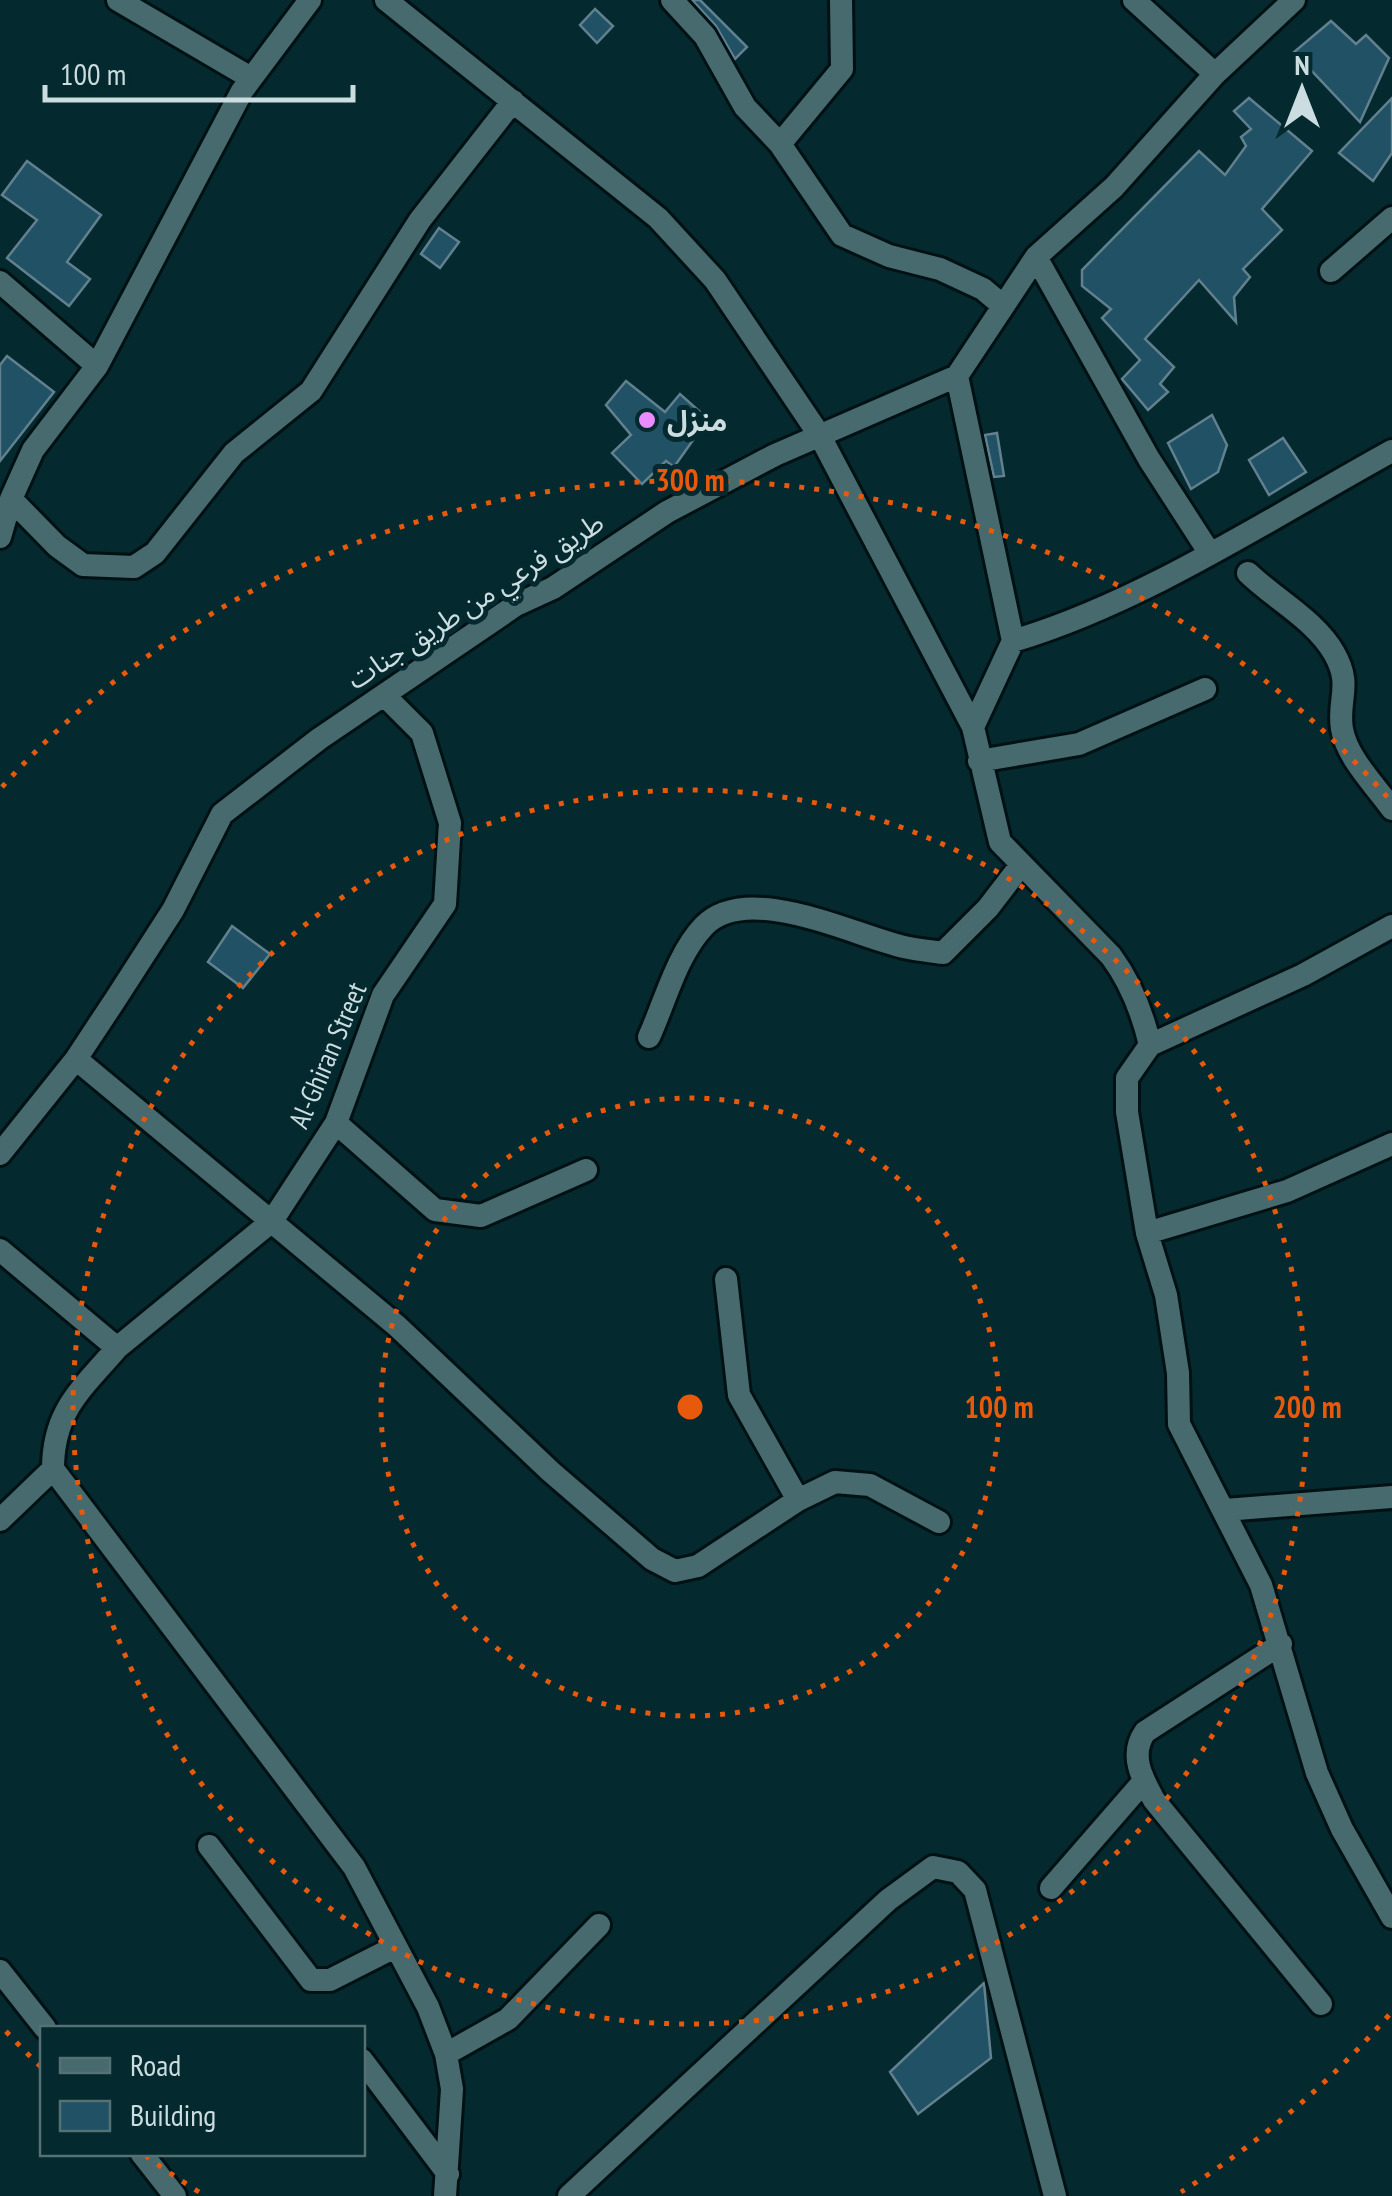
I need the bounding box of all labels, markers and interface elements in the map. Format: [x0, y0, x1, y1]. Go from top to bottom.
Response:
scale bar [45, 40, 352, 102]
north arrow [1252, 40, 1352, 140]
text: N [1294, 46, 1310, 83]
text: 100 m [60, 54, 126, 93]
place label: منزل [667, 402, 727, 439]
marker: منزل [636, 409, 658, 431]
text: 300 m [655, 460, 725, 499]
street label: طريق فرعي من طريق جنات [340, 503, 612, 700]
street label: Al-Ghiran Street [280, 976, 374, 1134]
text: 100 m [964, 1387, 1034, 1426]
text: 200 m [1272, 1387, 1342, 1426]
centre of rings [672, 1389, 708, 1425]
legend [40, 2026, 365, 2156]
text: Road [130, 2045, 181, 2084]
text: Building [130, 2095, 216, 2134]

